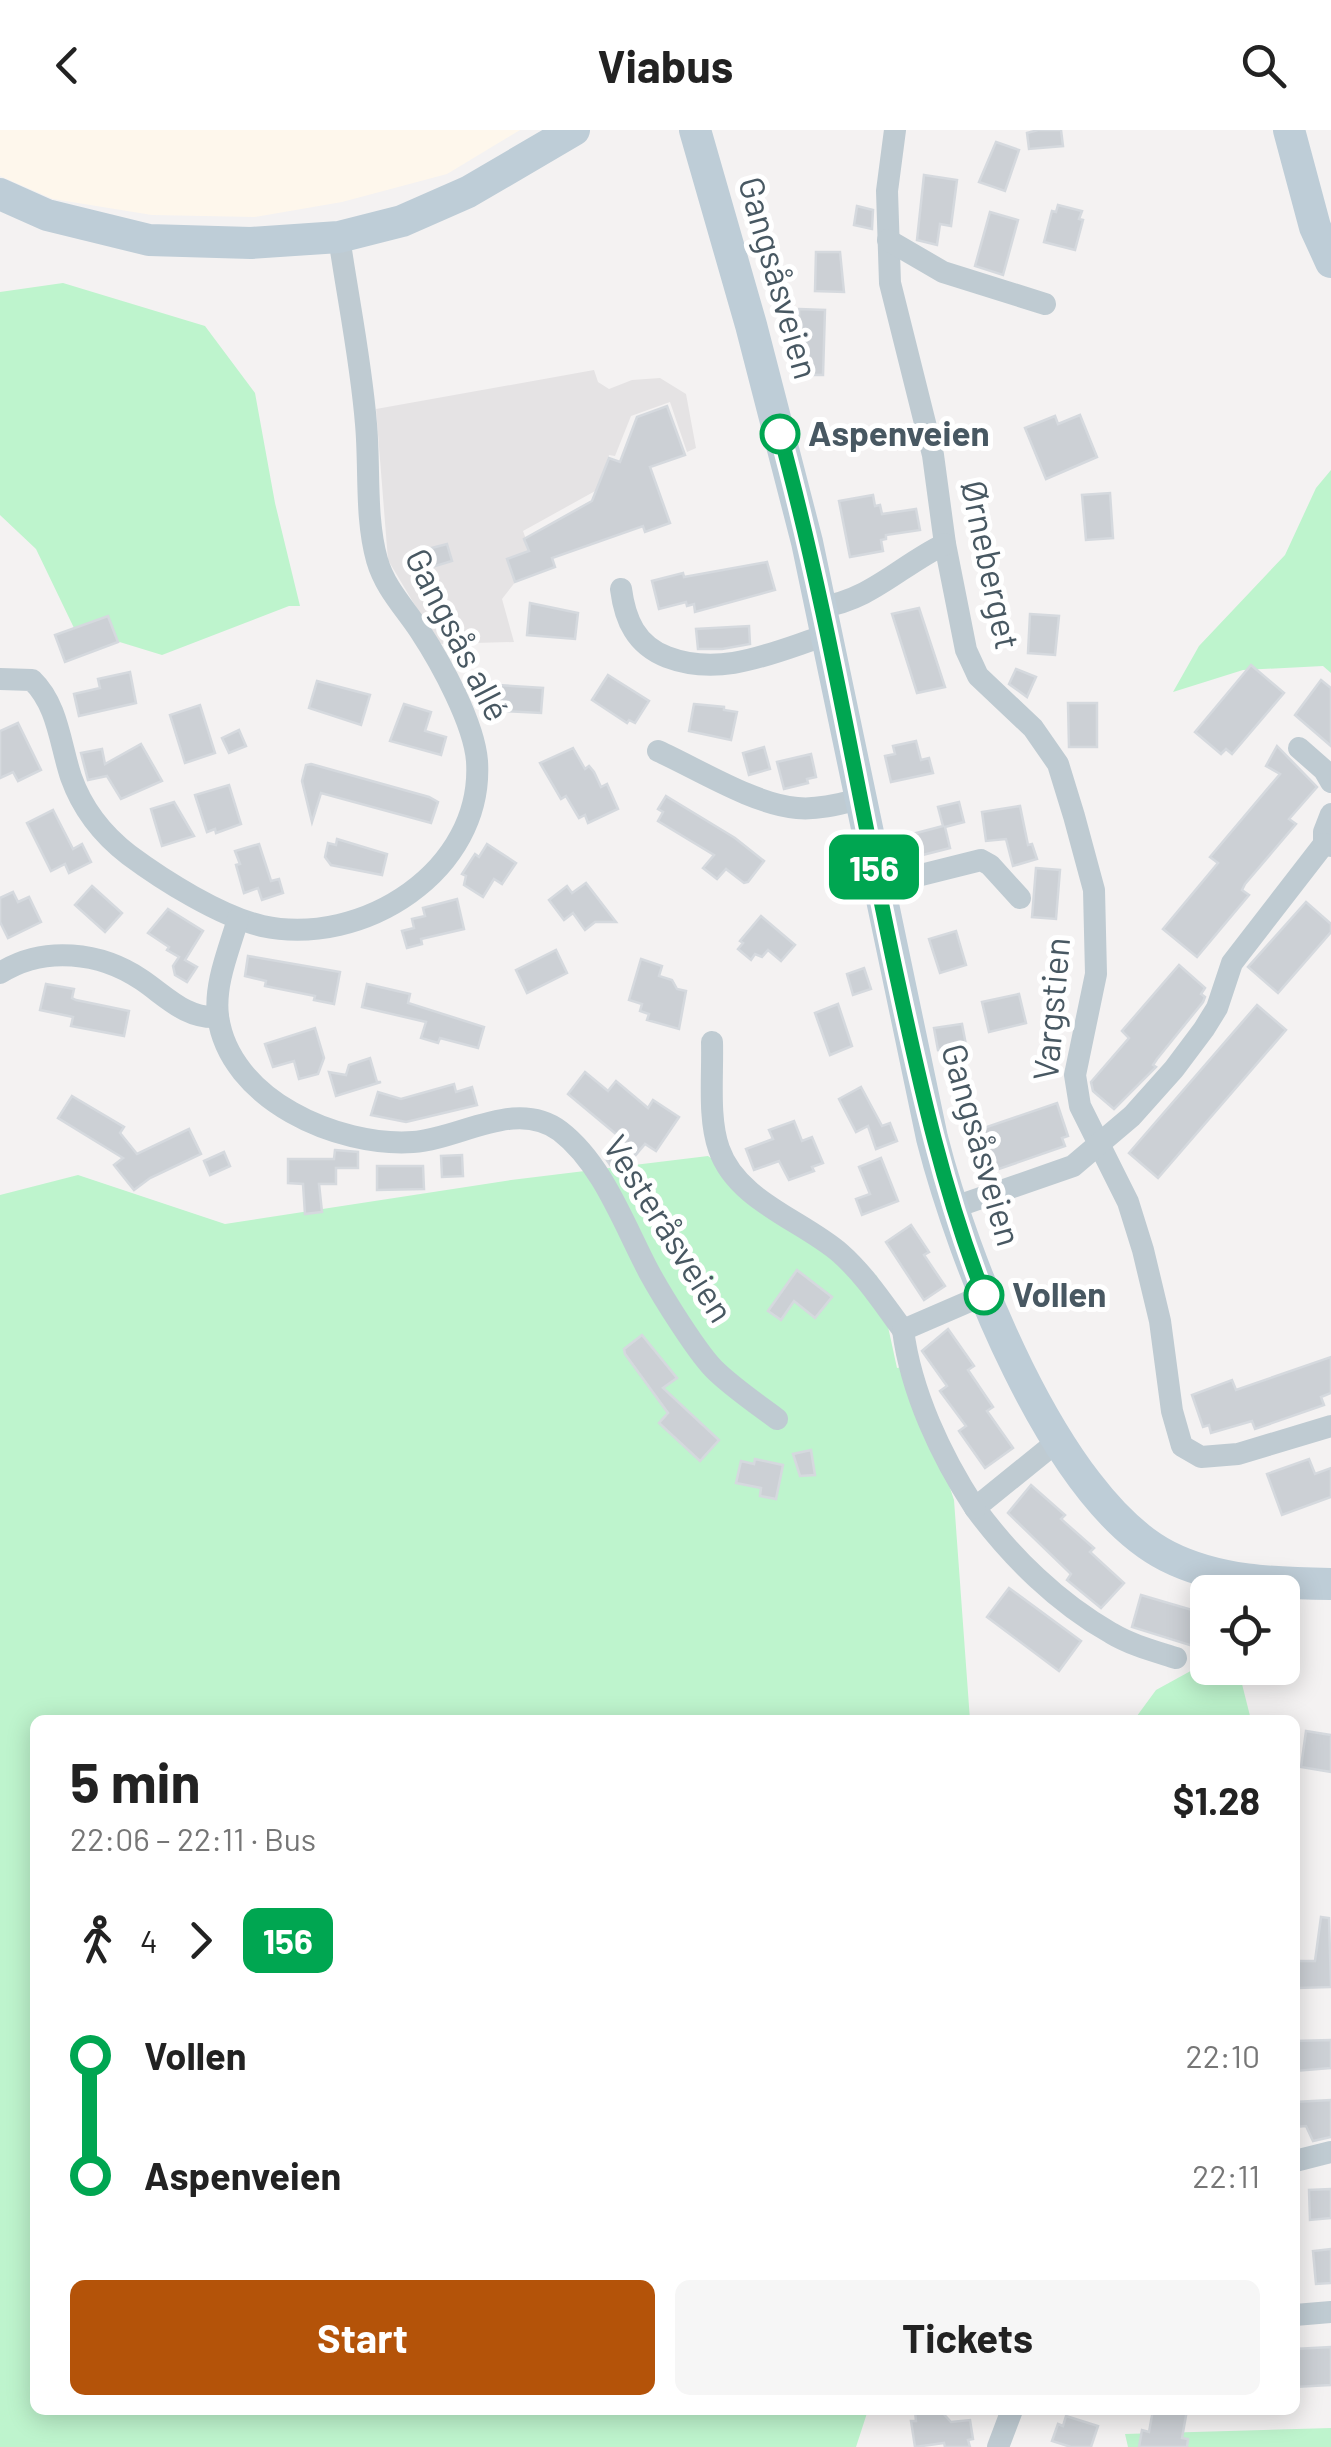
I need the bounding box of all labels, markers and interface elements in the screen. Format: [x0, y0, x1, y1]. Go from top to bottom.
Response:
icon: back [40, 38, 95, 93]
text: Viabus [598, 38, 733, 92]
icon: search [1236, 38, 1291, 93]
street label: Gangsåsveien [731, 172, 829, 383]
place label: Aspenveien [808, 411, 990, 453]
marker: Aspenveien [761, 415, 799, 453]
street label: Ørneberget [954, 476, 1030, 653]
street label: Gangsås allé [397, 541, 520, 727]
line badge: 156 [816, 834, 932, 900]
text: 156 [849, 846, 899, 888]
street label: Vargstien [1023, 935, 1077, 1082]
street label: Gangsåsveien [934, 1039, 1032, 1250]
street label: Vesteråsveien [596, 1127, 744, 1329]
place label: Vollen [1012, 1272, 1106, 1314]
marker: Vollen [965, 1276, 1003, 1314]
map controls [1190, 1575, 1300, 1685]
button: locate [1190, 1575, 1300, 1685]
text: 5 min [70, 1748, 201, 1814]
text: $1.28 [1173, 1777, 1260, 1823]
text: 22:06 – 22:11 · Bus [70, 1819, 316, 1857]
icon: walk [70, 1913, 125, 1968]
icon: forward [173, 1913, 228, 1968]
text: 156 [263, 1919, 313, 1961]
text: 4 [140, 1921, 158, 1959]
text: Vollen [144, 2032, 247, 2078]
text: 22:10 [1186, 2036, 1260, 2074]
text: Aspenveien [144, 2152, 341, 2198]
text: 22:11 [1192, 2156, 1260, 2194]
button: Start [70, 2280, 655, 2395]
button: Tickets [675, 2280, 1260, 2395]

